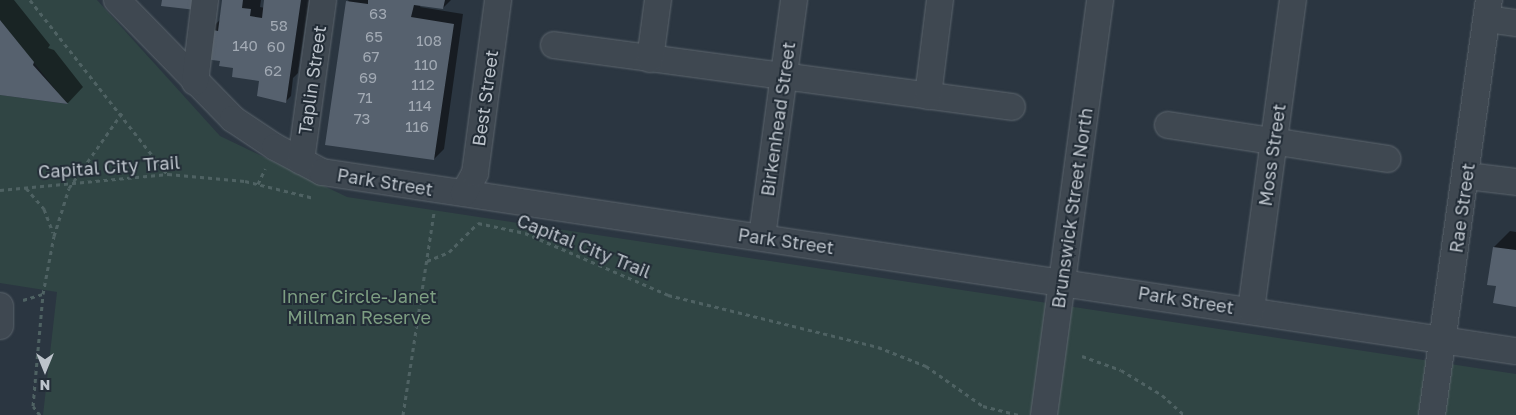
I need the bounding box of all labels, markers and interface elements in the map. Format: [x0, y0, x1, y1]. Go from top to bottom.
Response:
house number: 63 [369, 5, 387, 23]
house number: 58 [270, 17, 288, 35]
street label: Taplin Street [294, 24, 330, 136]
house number: 65 [365, 28, 383, 46]
house number: 108 [416, 32, 442, 50]
house number: 140 [232, 37, 258, 55]
house number: 60 [267, 38, 285, 56]
street label: Birkenhead Street [756, 40, 800, 198]
house number: 67 [362, 48, 380, 66]
street label: Best Street [468, 48, 502, 148]
house number: 110 [414, 56, 438, 74]
house number: 62 [264, 62, 282, 80]
house number: 69 [359, 69, 377, 87]
house number: 112 [411, 76, 435, 94]
house number: 71 [357, 89, 373, 107]
house number: 114 [408, 97, 432, 115]
street label: Moss Street [1254, 102, 1290, 208]
street label: Brunswick Street North [1047, 106, 1097, 310]
house number: 73 [354, 110, 370, 128]
house number: 116 [405, 118, 429, 136]
street label: Capital City Trail [37, 151, 181, 183]
street label: Rae Street [1445, 162, 1479, 254]
street label: Park Street [336, 164, 434, 200]
street label: Capital City Trail [514, 209, 654, 283]
street label: Park Street [737, 224, 835, 258]
street label: Park Street [1137, 282, 1235, 318]
park label: Inner Circle-Janet Millman Reserve [281, 286, 437, 328]
north arrow [20, 345, 70, 395]
text: N [40, 377, 50, 394]

